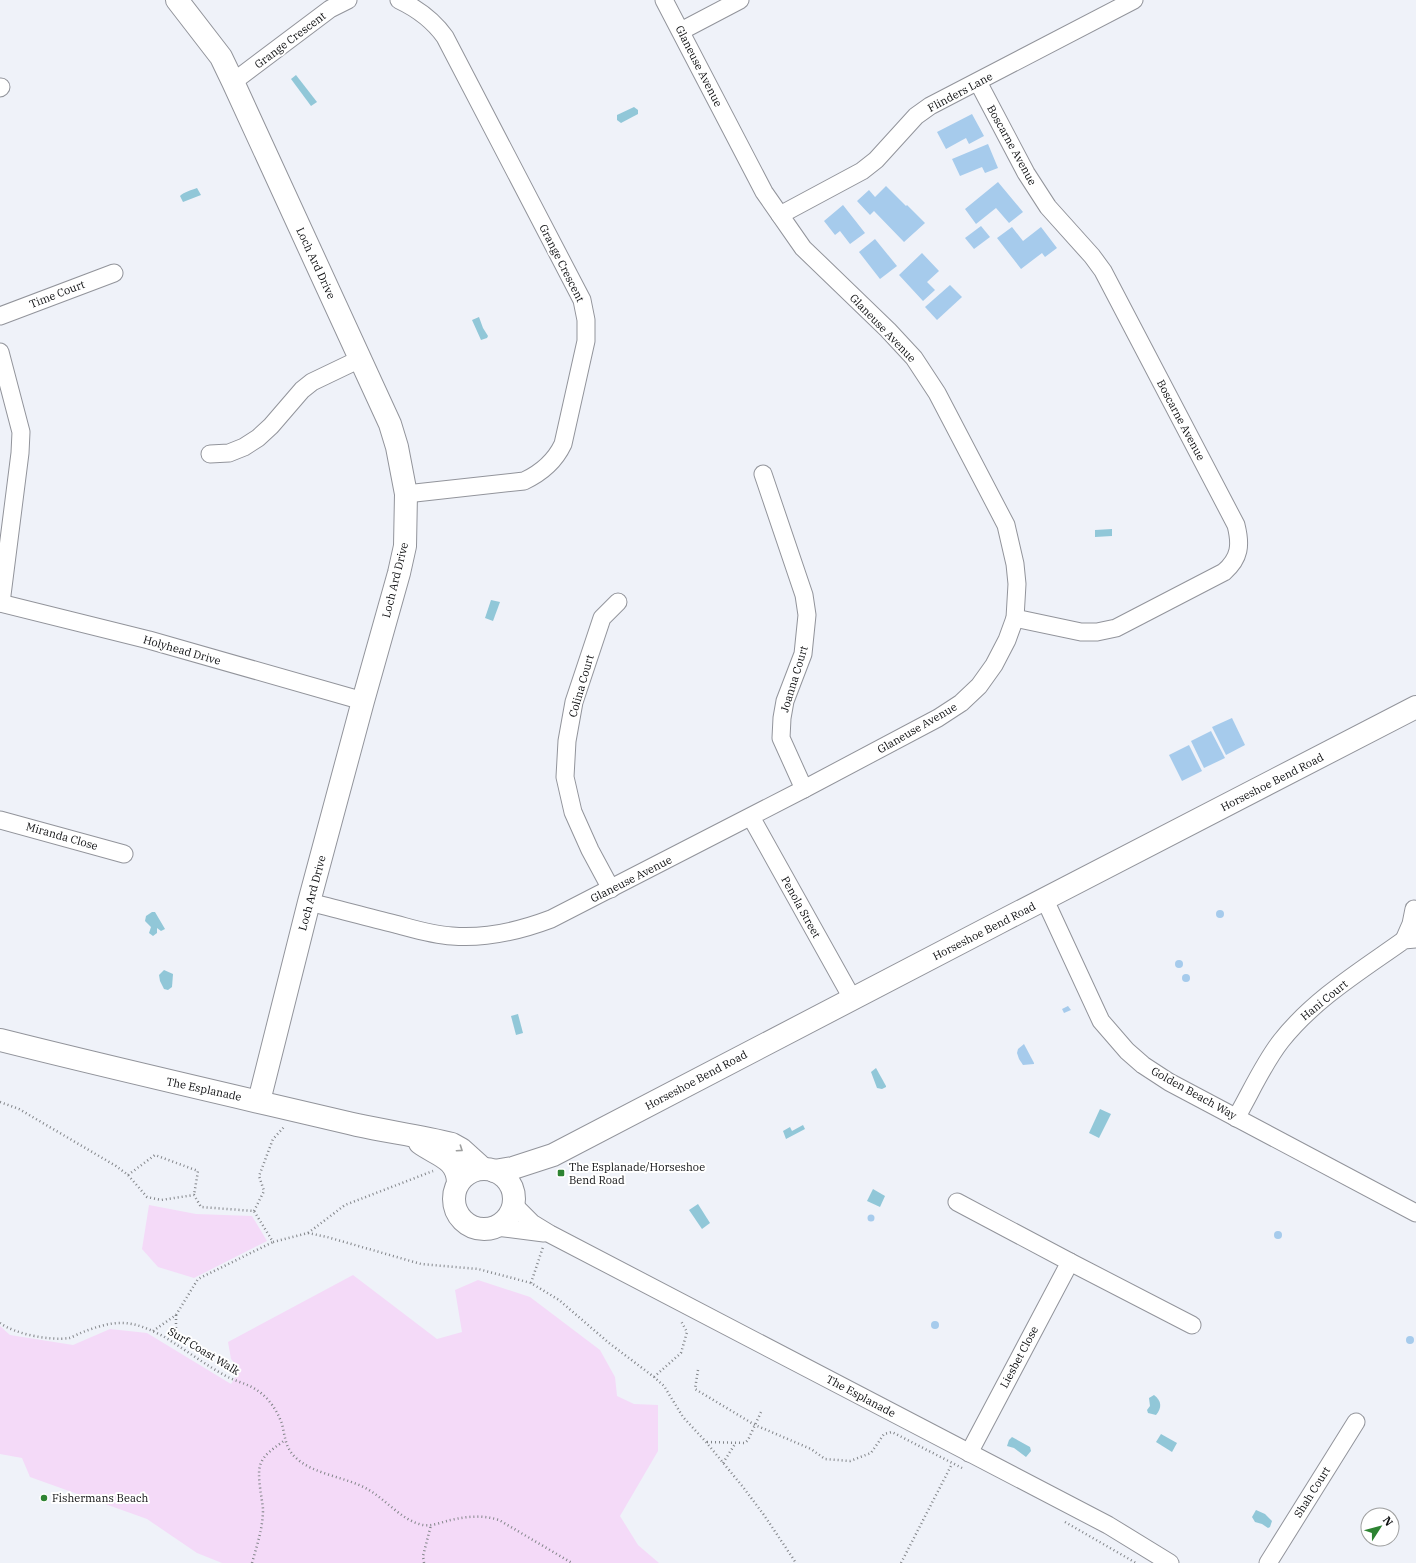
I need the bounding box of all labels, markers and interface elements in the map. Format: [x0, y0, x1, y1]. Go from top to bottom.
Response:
street label: Grange Crescent [252, 9, 329, 71]
street label: Glaneuse Avenue [672, 23, 726, 109]
street label: Flinders Lane [925, 69, 995, 115]
street label: Boscarne Avenue [984, 102, 1040, 188]
street label: Grange Crescent [536, 222, 588, 304]
street label: Loch Ard Drive [293, 225, 339, 301]
street label: Time Court [27, 277, 87, 311]
street label: Glaneuse Avenue [847, 291, 919, 365]
street label: Boscarne Avenue [1154, 377, 1208, 463]
street label: Loch Ard Drive [379, 541, 411, 619]
street label: Holyhead Drive [142, 632, 222, 668]
street label: Joanna Court [777, 644, 811, 714]
street label: Colina Court [565, 653, 597, 719]
street label: Glaneuse Avenue [875, 700, 959, 756]
street label: Horseshoe Bend Road [1218, 750, 1326, 814]
street label: Miranda Close [24, 819, 100, 853]
street label: Glaneuse Avenue [588, 852, 674, 906]
street label: Loch Ard Drive [295, 854, 329, 932]
street label: Penola Street [778, 874, 824, 940]
street label: Horseshoe Bend Road [930, 899, 1038, 963]
street label: Hani Court [1298, 977, 1350, 1023]
street label: Horseshoe Bend Road [642, 1047, 750, 1113]
street label: Golden Beach Way [1149, 1064, 1239, 1122]
street label: The Esplanade [165, 1074, 243, 1104]
one-way arrow [456, 1144, 463, 1152]
place label: The Esplanade/Horseshoe Bend Road [569, 1160, 705, 1187]
marker: The Esplanade/Horseshoe Bend Road [556, 1168, 566, 1178]
street label: Surf Coast Walk [165, 1324, 243, 1378]
street label: Liesbet Close [997, 1324, 1041, 1390]
street label: The Esplanade [824, 1372, 898, 1420]
street label: Shah Court [1291, 1464, 1333, 1520]
place label: Fishermans Beach [52, 1491, 149, 1505]
marker: Fishermans Beach [39, 1493, 49, 1503]
north arrow [1360, 1507, 1400, 1547]
text: N [1380, 1513, 1396, 1529]

